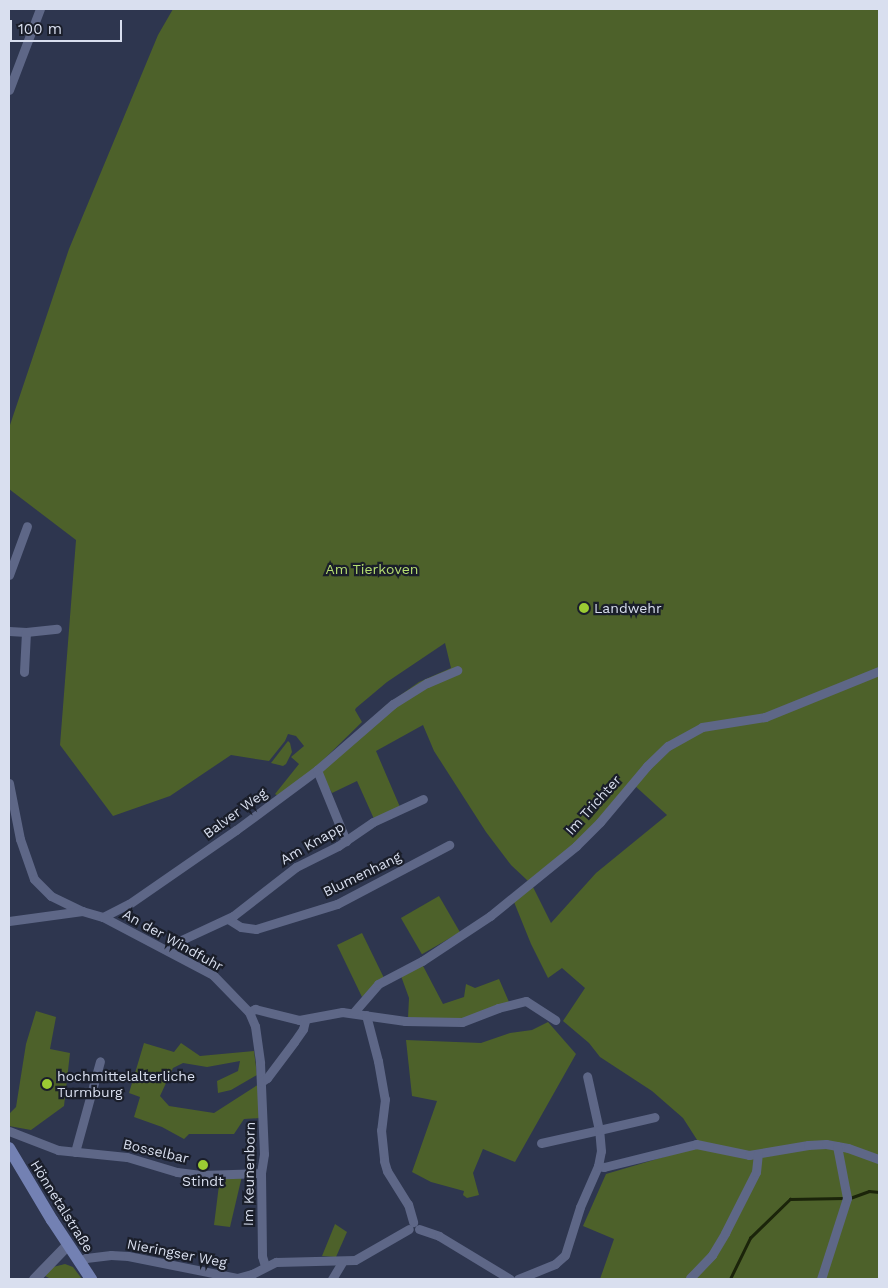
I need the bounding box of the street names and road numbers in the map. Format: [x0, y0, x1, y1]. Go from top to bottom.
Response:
street label: Im Trichter [562, 771, 624, 839]
street label: Balver Weg [200, 784, 270, 842]
street label: Am Knapp [277, 818, 347, 868]
street label: Blumenhang [320, 848, 404, 900]
street label: An der Windfuhr [119, 905, 227, 975]
street label: Im Keunenborn [240, 1122, 258, 1226]
street label: Bosselbar [121, 1135, 191, 1167]
street label: Hönnetalstraße [27, 1157, 97, 1255]
street label: Nieringser Weg [125, 1235, 229, 1271]

